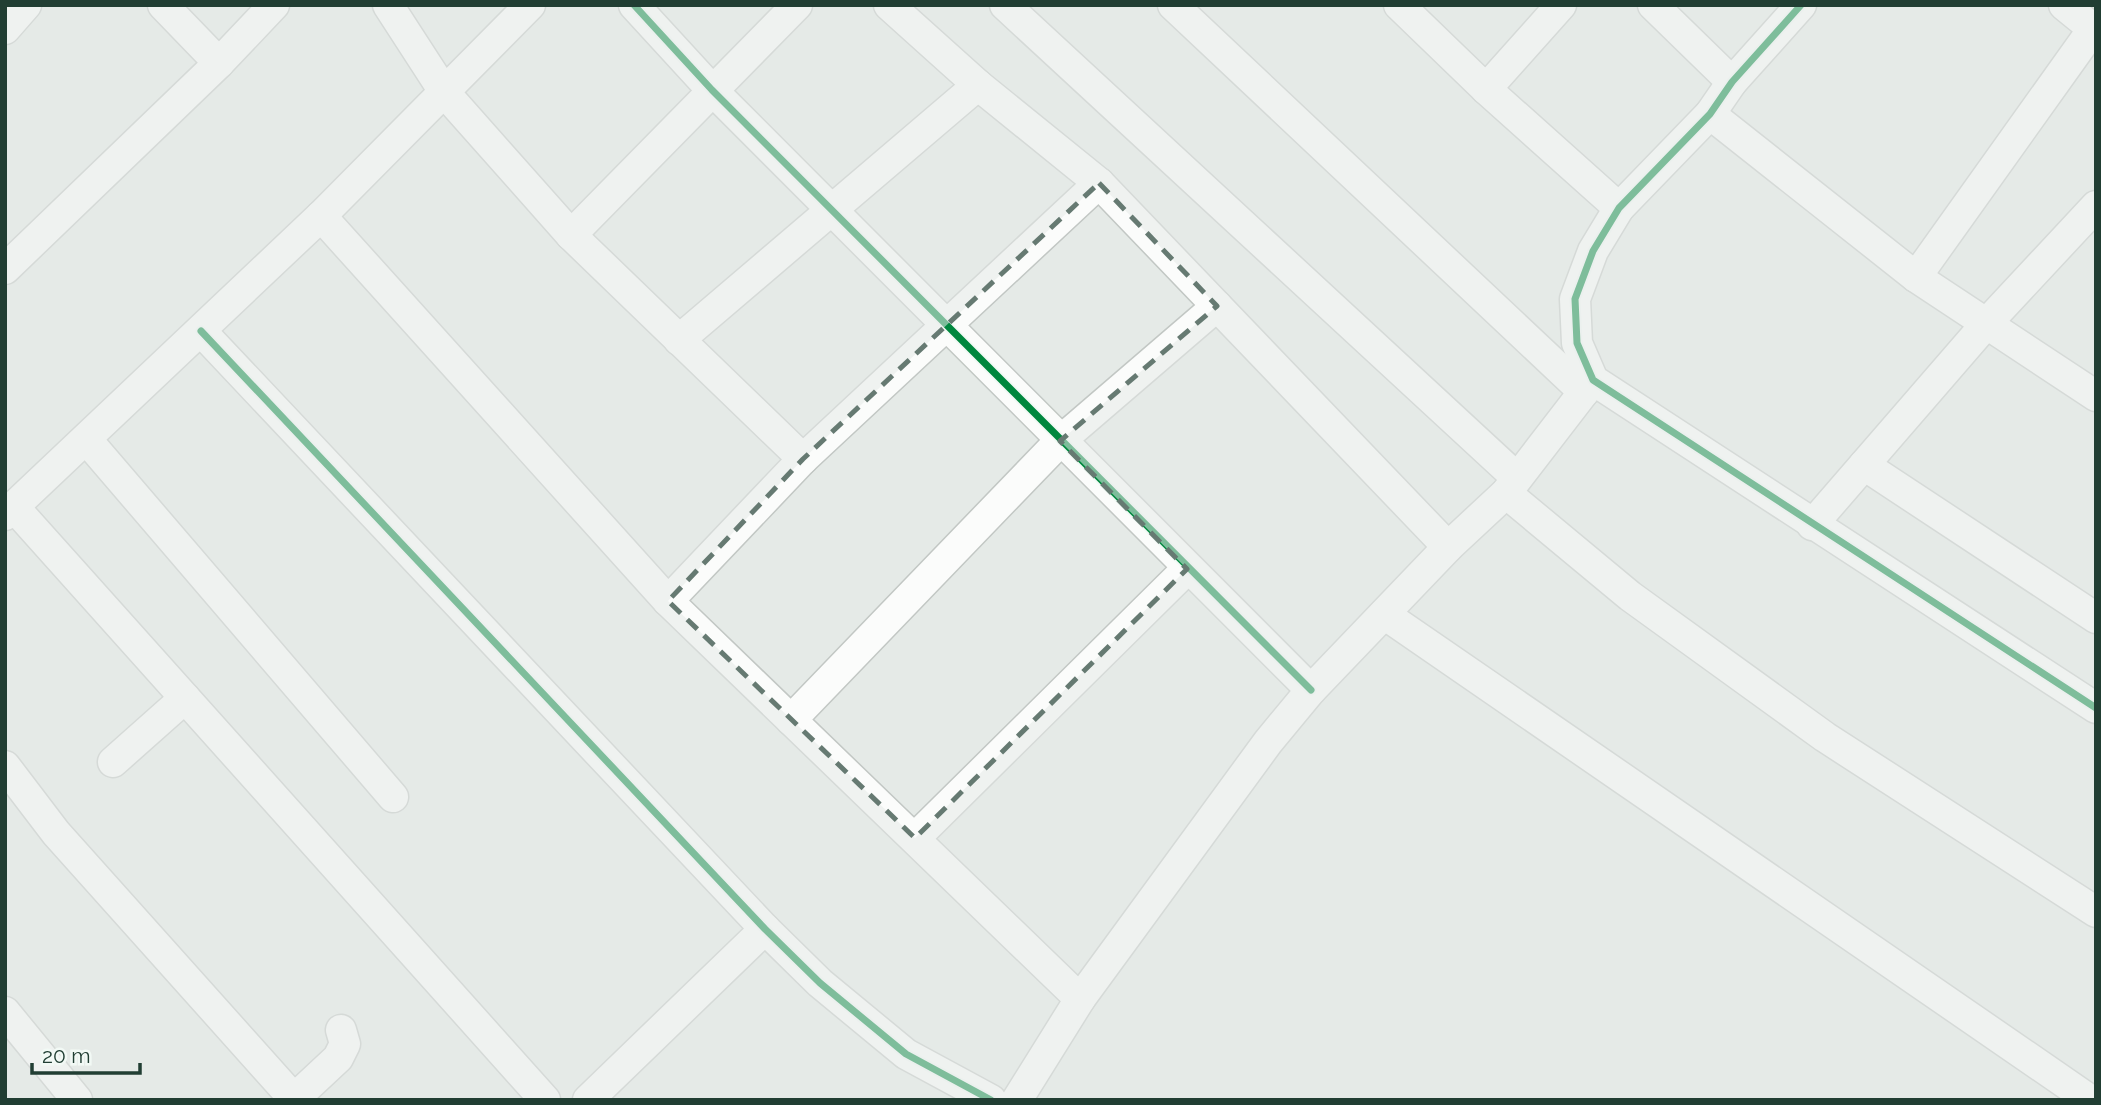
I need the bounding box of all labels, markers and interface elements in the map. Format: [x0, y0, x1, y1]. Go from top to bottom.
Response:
scale bar [32, 1032, 140, 1076]
text: 20 m [42, 1043, 90, 1068]

